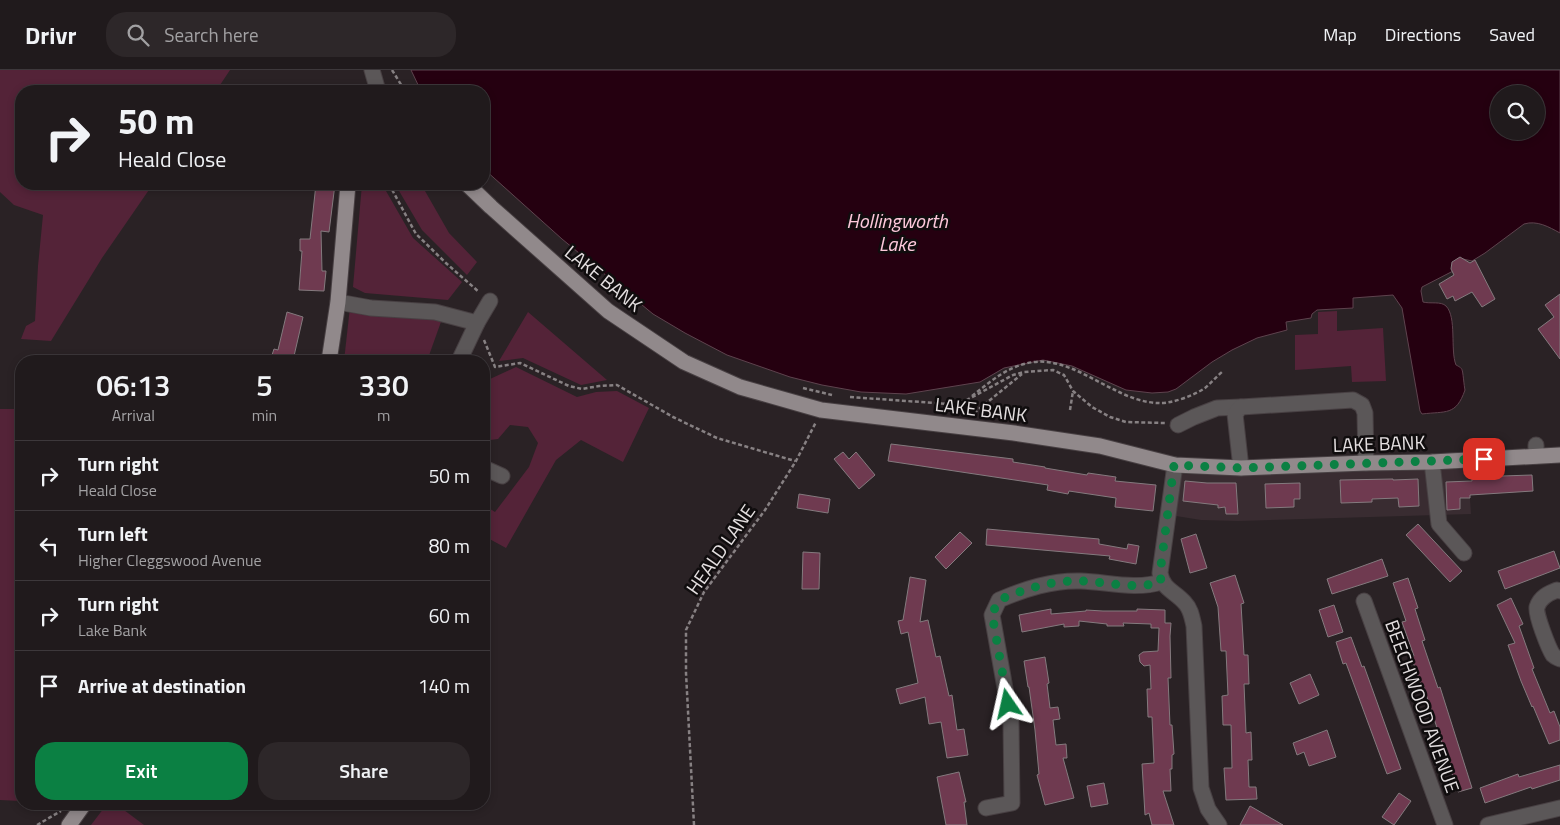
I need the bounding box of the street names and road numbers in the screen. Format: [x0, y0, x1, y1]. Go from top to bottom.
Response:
street label: LAKE BANK [559, 238, 649, 318]
street label: LAKE BANK [933, 389, 1029, 429]
street label: LAKE BANK [1332, 427, 1426, 459]
street label: HEALD LANE [678, 498, 762, 600]
street label: BEECHWOOD AVENUE [1378, 616, 1468, 796]

